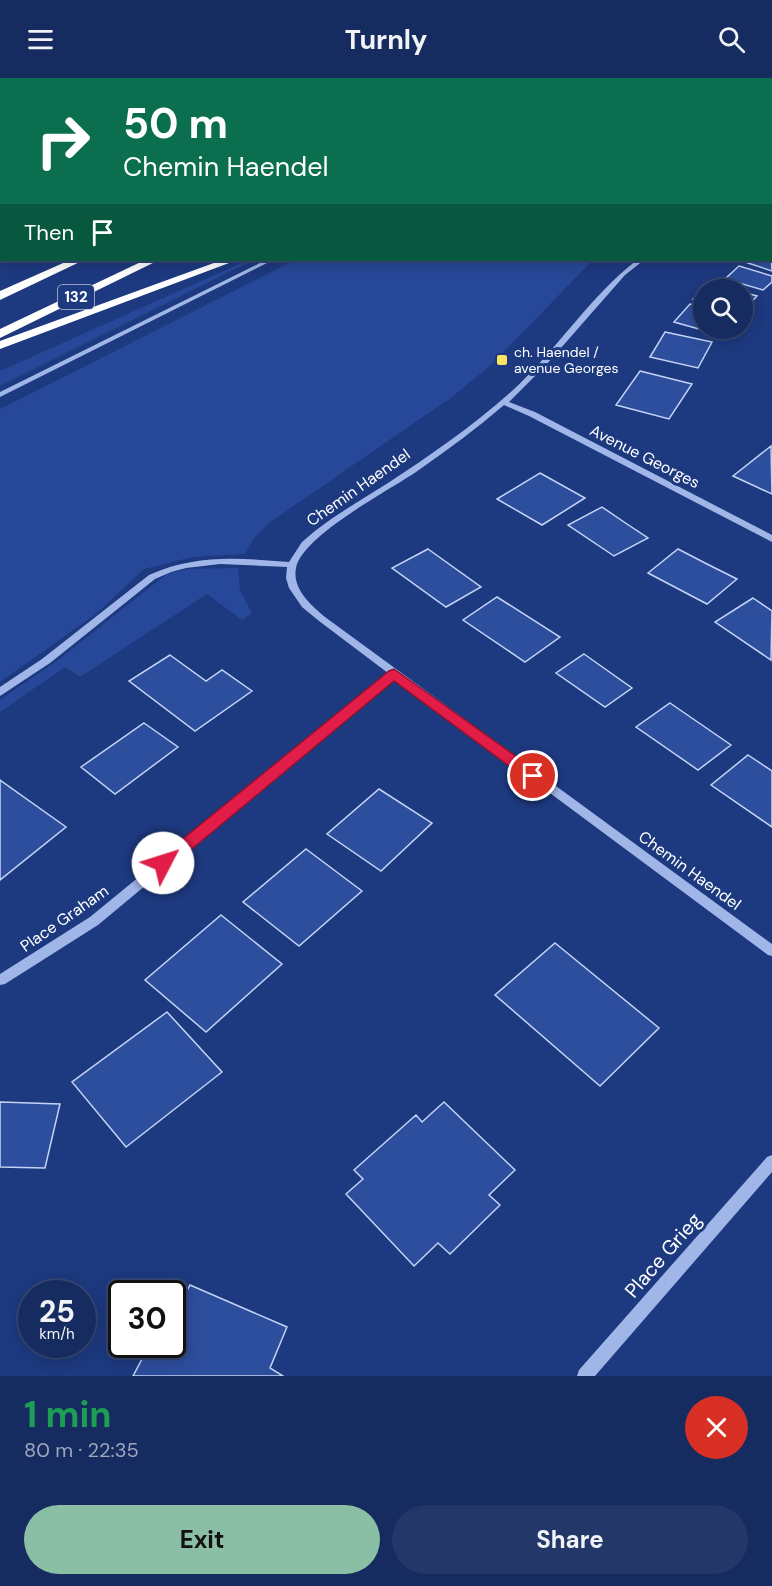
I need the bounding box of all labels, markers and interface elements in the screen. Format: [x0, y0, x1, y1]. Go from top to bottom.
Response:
text: Turnly [345, 22, 427, 57]
icon: menu [24, 23, 57, 56]
icon: search [715, 23, 748, 56]
text: 50 m [123, 96, 228, 151]
icon: right [24, 102, 102, 180]
text: Chemin Haendel [123, 149, 329, 184]
icon: arrive [86, 216, 119, 249]
text: Then [24, 218, 74, 247]
map controls [693, 279, 753, 339]
button: search [693, 279, 753, 339]
road number: 132 [58, 285, 94, 309]
place label: ch. Haendel / avenue Georges [514, 343, 618, 377]
marker: ch. Haendel / avenue Georges [495, 353, 509, 367]
street label: Avenue Georges [586, 420, 703, 493]
street label: Chemin Haendel [302, 444, 414, 531]
pin [507, 750, 558, 801]
icon: arrive [516, 759, 549, 792]
street label: Chemin Haendel [634, 826, 745, 915]
position arrow [131, 831, 195, 895]
street label: Place Graham [16, 880, 112, 957]
street label: Place Grieg [619, 1207, 707, 1303]
speed limit sign: 30 [108, 1280, 186, 1358]
text: 25 [39, 1292, 75, 1331]
text: km/h [39, 1324, 75, 1344]
text: 1 min [24, 1391, 112, 1438]
button: close [685, 1396, 748, 1459]
text: 80 m · 22:35 [24, 1437, 139, 1463]
button: Exit [24, 1505, 380, 1574]
button: Share [392, 1505, 748, 1574]

